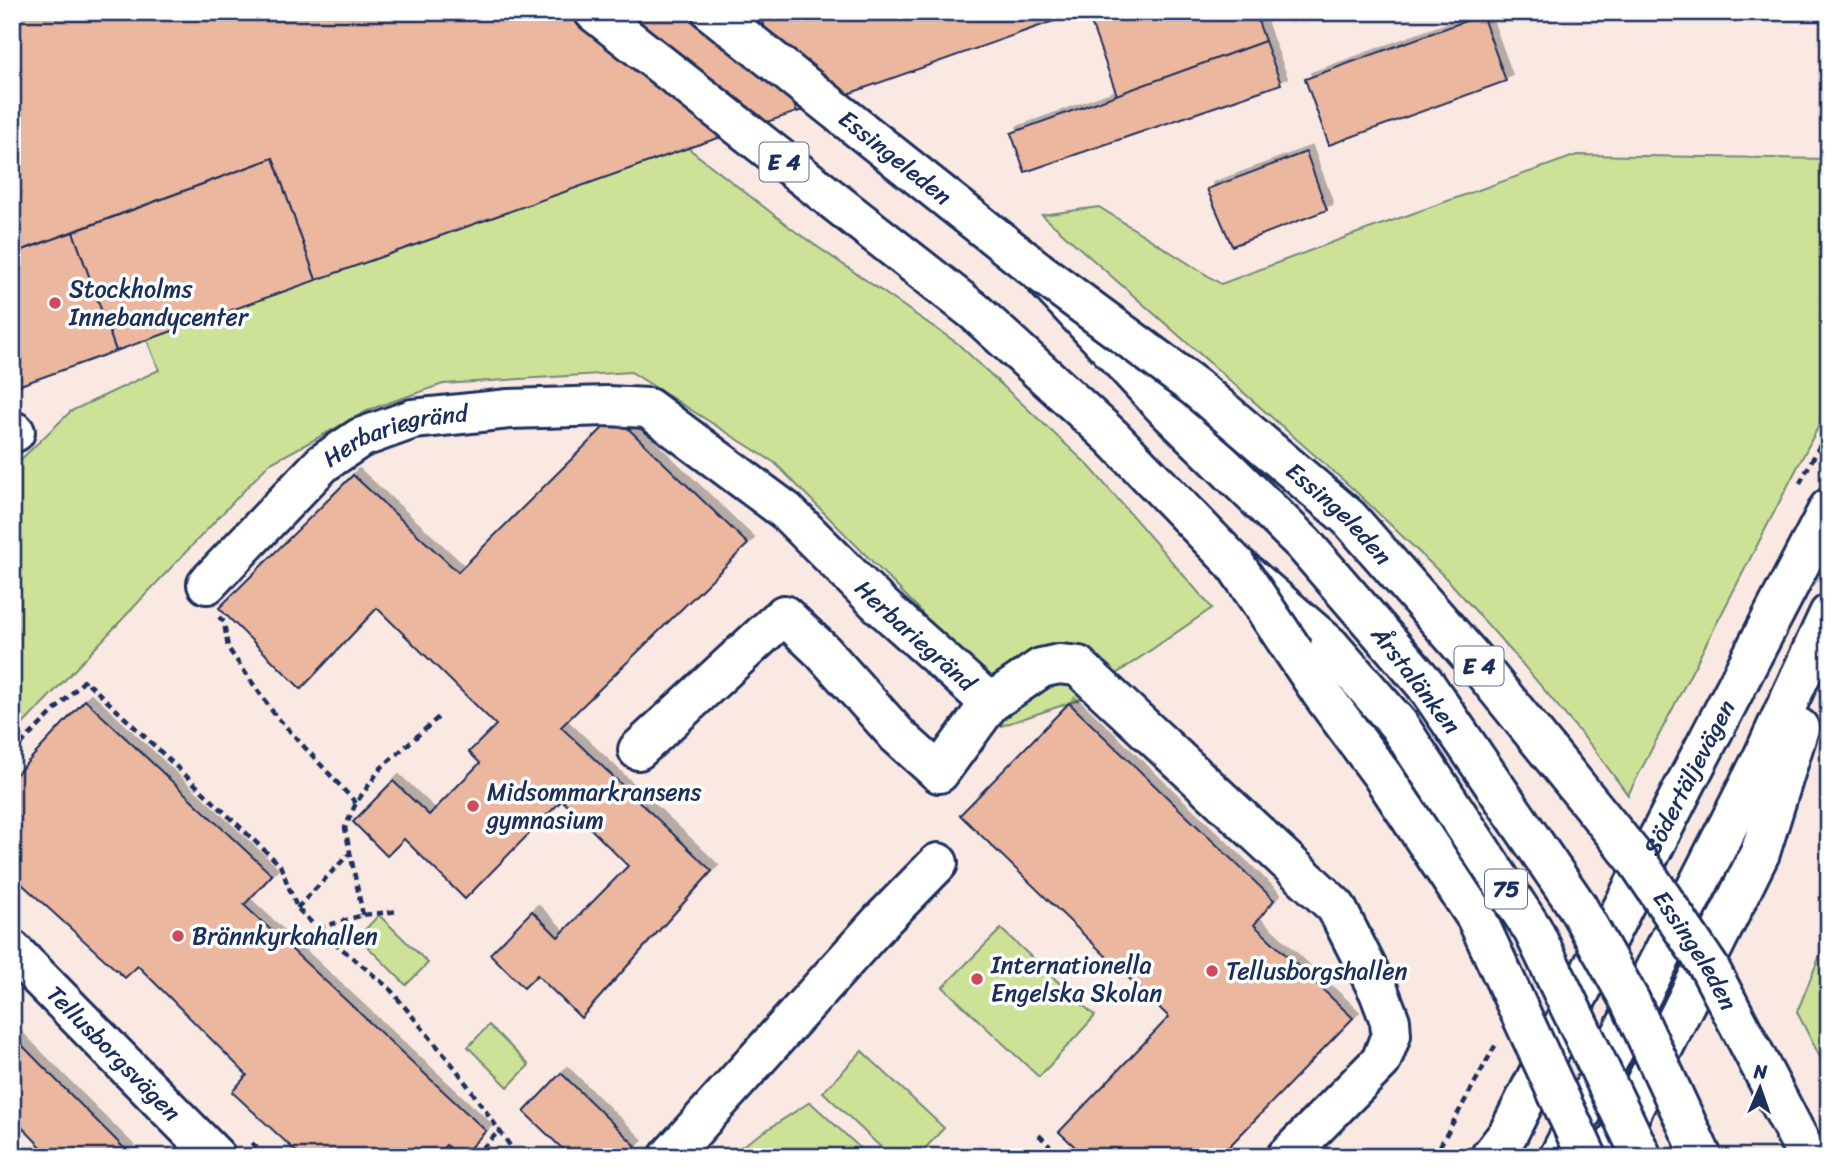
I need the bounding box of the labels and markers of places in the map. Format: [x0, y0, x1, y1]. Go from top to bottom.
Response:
place label: Stockholms Innebandycenter [68, 268, 250, 338]
marker: Stockholms Innebandycenter [47, 295, 63, 311]
place label: Midsommarkransens gymnasium [485, 771, 702, 841]
marker: Midsommarkransens gymnasium [465, 798, 481, 814]
place label: Brännkyrkahallen [192, 915, 378, 957]
marker: Brännkyrkahallen [170, 928, 186, 944]
place label: Internationella Engelska Skolan [990, 944, 1162, 1014]
place label: Tellusborgshallen [1226, 950, 1408, 992]
marker: Tellusborgshallen [1204, 963, 1220, 979]
marker: Internationella Engelska Skolan [969, 971, 985, 987]

